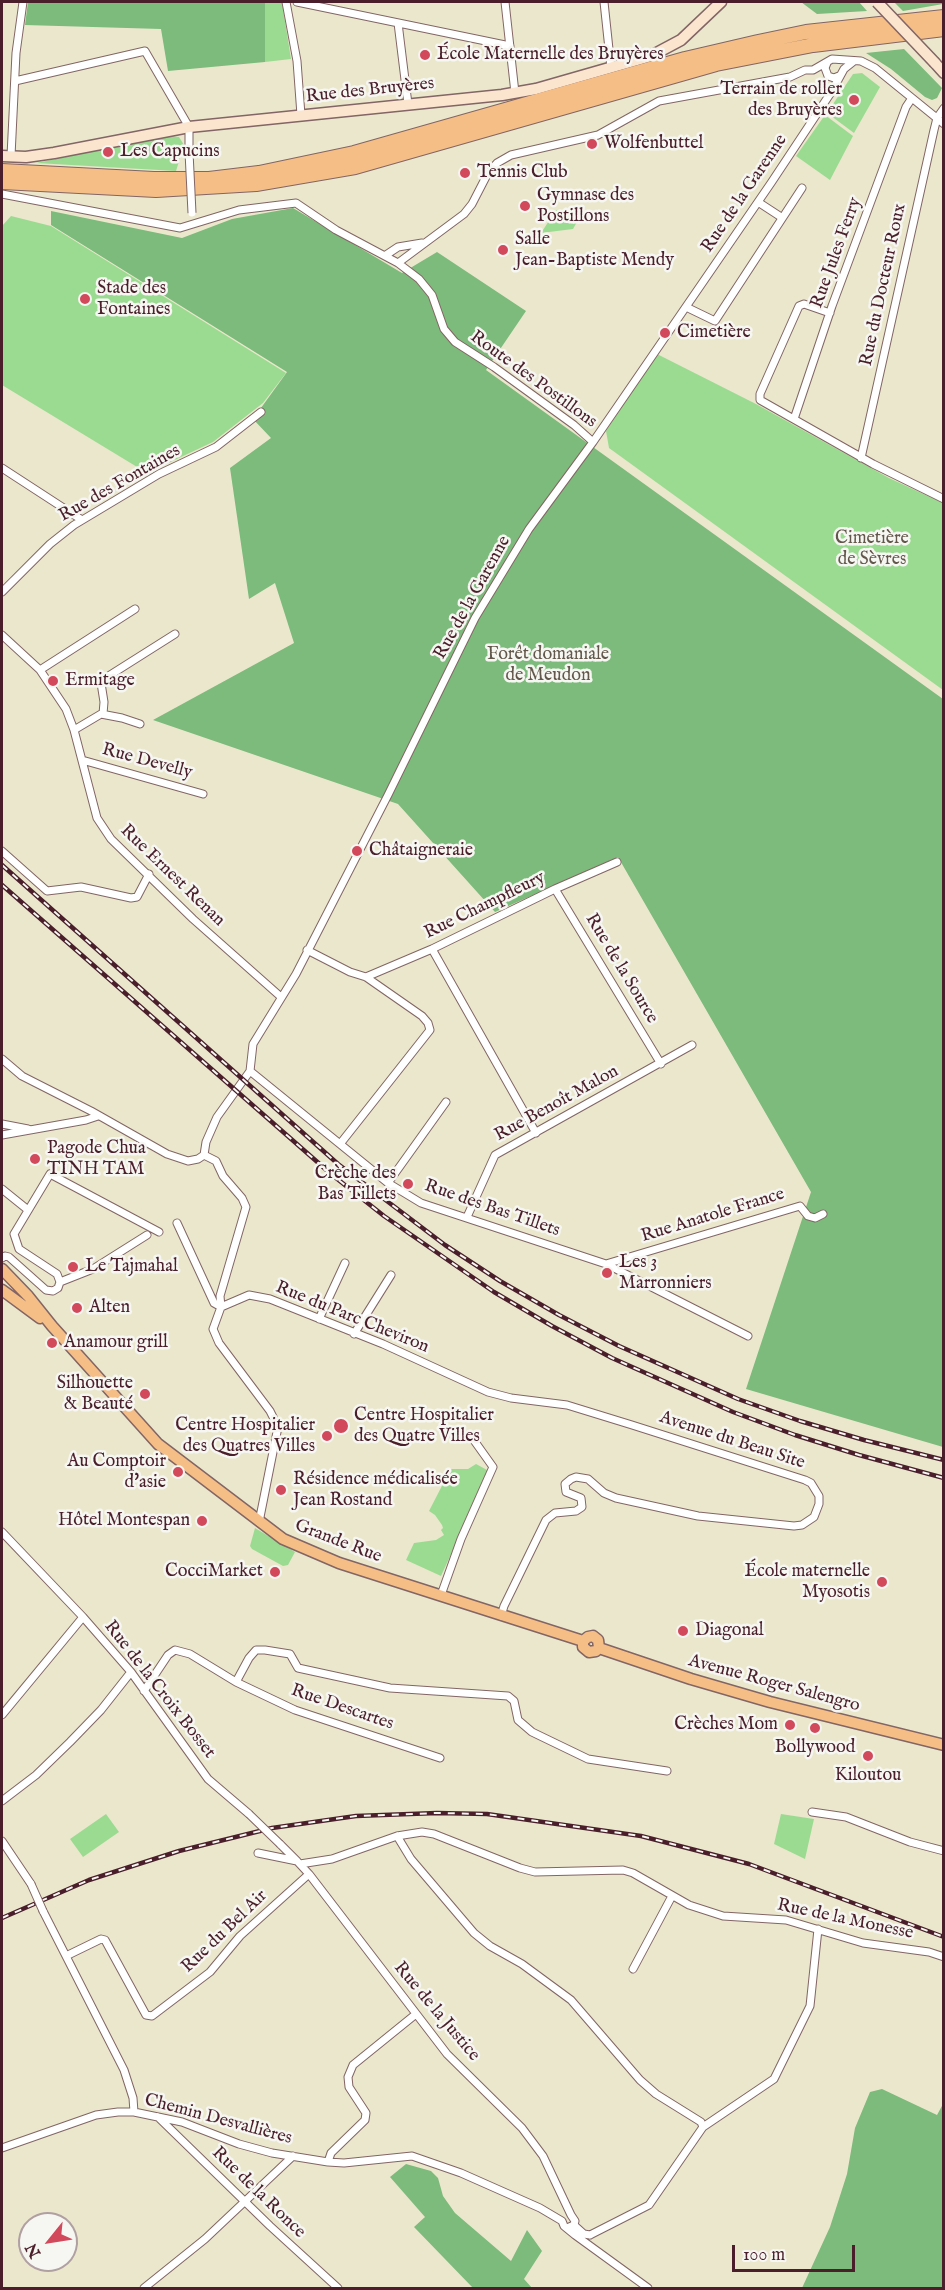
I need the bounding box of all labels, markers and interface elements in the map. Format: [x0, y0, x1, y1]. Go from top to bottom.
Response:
place label: École Maternelle des Bruyères [437, 44, 663, 66]
marker: École Maternelle des Bruyères [418, 48, 432, 62]
street label: Rue des Bruyères [305, 74, 435, 108]
place label: Terrain de roller des Bruyères [720, 79, 842, 122]
marker: Terrain de roller des Bruyères [847, 93, 861, 107]
street label: Rue de la Garenne [697, 131, 793, 257]
place label: Wolfenbuttel [604, 133, 703, 155]
marker: Wolfenbuttel [585, 137, 599, 151]
place label: Les Capucins [120, 141, 220, 163]
marker: Les Capucins [101, 145, 115, 159]
place label: Tennis Club [477, 162, 568, 184]
marker: Tennis Club [458, 166, 472, 180]
place label: Gymnase des Postillons [537, 185, 634, 228]
street label: Rue Jules Ferry [807, 195, 867, 311]
marker: Gymnase des Postillons [518, 199, 532, 213]
street label: Rue du Docteur Roux [856, 202, 912, 368]
place label: Salle Jean-Baptiste Mendy [515, 229, 674, 272]
marker: Salle Jean-Baptiste Mendy [496, 243, 510, 257]
place label: Stade des Fontaines [97, 278, 170, 320]
marker: Stade des Fontaines [78, 292, 92, 306]
place label: Cimetière [677, 322, 751, 344]
marker: Cimetière [658, 326, 672, 340]
street label: Route des Postillons [465, 327, 601, 433]
street label: Rue des Fontaines [55, 440, 185, 528]
park label: Cimetière de Sèvres [835, 528, 909, 570]
street label: Rue de la Garenne [430, 532, 516, 664]
park label: Forêt domaniale de Meudon [487, 644, 609, 686]
place label: Ermitage [65, 670, 135, 692]
marker: Ermitage [46, 674, 60, 688]
street label: Rue Develly [100, 740, 194, 784]
street label: Rue Ernest Renan [115, 821, 229, 931]
place label: Châtaigneraie [369, 840, 473, 862]
marker: Châtaigneraie [350, 844, 364, 858]
street label: Rue Champfleury [421, 867, 549, 945]
street label: Rue de la Source [580, 910, 662, 1028]
street label: Rue Benoît Malon [491, 1061, 623, 1147]
place label: Pagode Chua TINH TAM [47, 1138, 146, 1180]
marker: Pagode Chua TINH TAM [28, 1152, 42, 1166]
place label: Crèche des Bas Tillets [315, 1163, 396, 1206]
street label: Rue des Bas Tillets [422, 1176, 562, 1242]
marker: Crèche des Bas Tillets [401, 1177, 415, 1191]
street label: Rue Anatole France [639, 1184, 787, 1248]
place label: Les 3 Marronniers [619, 1252, 712, 1294]
place label: Le Tajmahal [85, 1256, 178, 1278]
marker: Le Tajmahal [66, 1260, 80, 1274]
marker: Les 3 Marronniers [600, 1266, 614, 1280]
street label: Rue du Parc Cheviron [272, 1277, 432, 1359]
place label: Alten [89, 1297, 130, 1319]
marker: Alten [70, 1301, 84, 1315]
place label: Anamour grill [64, 1332, 168, 1354]
marker: Anamour grill [45, 1336, 59, 1350]
place label: Silhouette & Beauté [57, 1373, 133, 1416]
marker: Silhouette & Beauté [138, 1387, 152, 1401]
place label: Centre Hospitalier des Quatre Villes [354, 1405, 494, 1448]
street label: Avenue du Beau Site [657, 1407, 807, 1475]
place label: Centre Hospitalier des Quatres Villes [175, 1415, 315, 1458]
marker: Centre Hospitalier des Quatre Villes [332, 1417, 350, 1435]
marker: Centre Hospitalier des Quatres Villes [320, 1429, 334, 1443]
place label: Au Comptoir d'asie [67, 1451, 166, 1494]
marker: Au Comptoir d'asie [171, 1465, 185, 1479]
place label: Résidence médicalisée Jean Rostand [293, 1469, 458, 1512]
marker: Résidence médicalisée Jean Rostand [274, 1483, 288, 1497]
place label: Hôtel Montespan [58, 1510, 190, 1532]
marker: Hôtel Montespan [195, 1514, 209, 1528]
street label: Grande Rue [292, 1516, 384, 1568]
place label: CocciMarket [165, 1561, 263, 1583]
place label: École maternelle Myosotis [745, 1561, 870, 1604]
marker: CocciMarket [268, 1565, 282, 1579]
marker: École maternelle Myosotis [875, 1575, 889, 1589]
street label: Rue de la Croix Bosset [99, 1617, 219, 1763]
place label: Diagonal [695, 1620, 764, 1642]
marker: Diagonal [676, 1624, 690, 1638]
street label: Avenue Roger Salengro [686, 1651, 862, 1717]
street label: Rue Descartes [288, 1680, 396, 1736]
place label: Crèches Mom [674, 1714, 778, 1736]
marker: Crèches Mom [783, 1718, 797, 1732]
marker: Bollywood [808, 1721, 822, 1735]
place label: Bollywood [775, 1737, 855, 1759]
marker: Kiloutou [861, 1749, 875, 1763]
place label: Kiloutou [835, 1765, 901, 1787]
street label: Rue du Bel Air [178, 1886, 272, 1978]
street label: Rue de la Monesse [775, 1895, 915, 1945]
street label: Rue de la Justice [388, 1958, 484, 2066]
street label: Chemin Desvallières [142, 2090, 294, 2150]
street label: Rue de la Ronce [206, 2143, 310, 2243]
north arrow [18, 2212, 78, 2272]
scale bar [735, 2233, 858, 2271]
text: N [22, 2239, 46, 2261]
text: 100 m [743, 2244, 785, 2267]

